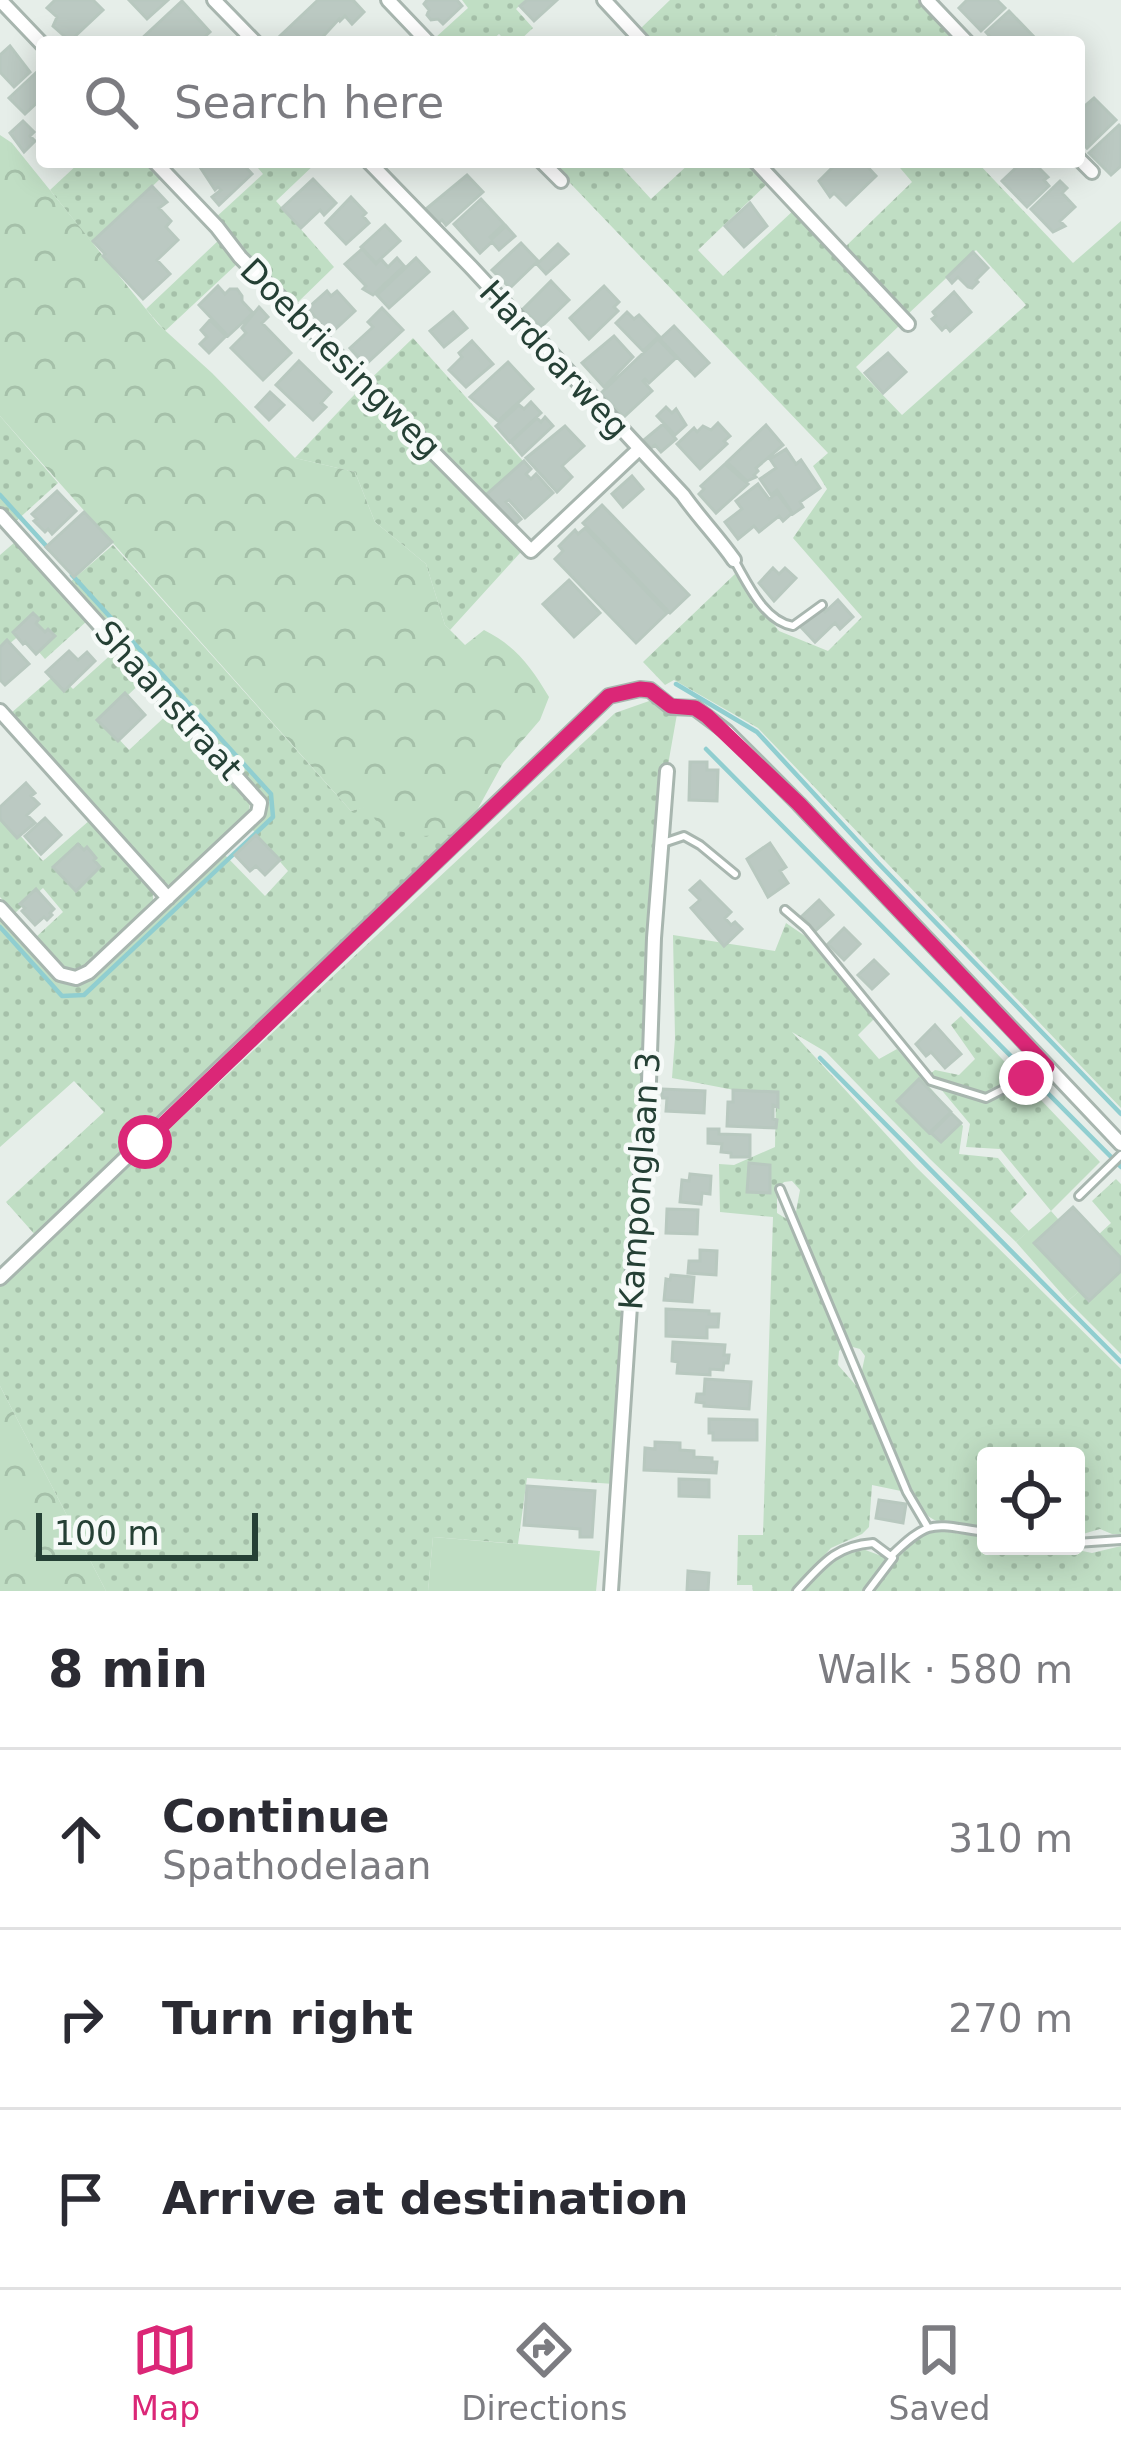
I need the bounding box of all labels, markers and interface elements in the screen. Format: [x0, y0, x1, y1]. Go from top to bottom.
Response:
search box [36, 36, 1085, 168]
icon: search [78, 69, 144, 135]
text: Search here [174, 76, 444, 129]
street label: Doebriesingweg [233, 250, 449, 466]
street label: Hardoarweg [472, 272, 638, 446]
street label: Shaanstraat [87, 613, 250, 788]
street label: Kamponglaan 3 [611, 1051, 668, 1311]
route end [999, 1051, 1053, 1105]
route start [118, 1115, 172, 1169]
map controls [977, 1447, 1085, 1555]
button: locate [977, 1447, 1085, 1555]
scale bar [36, 1507, 258, 1560]
text: 100 m [54, 1514, 160, 1553]
text: 8 min [48, 1640, 208, 1699]
text: Walk · 580 m [818, 1647, 1073, 1692]
text: Continue [162, 1790, 390, 1843]
icon: ahead [48, 1806, 114, 1872]
text: 310 m [948, 1816, 1073, 1861]
text: Spathodelaan [162, 1843, 431, 1888]
icon: right [48, 1986, 114, 2052]
text: Turn right [162, 1992, 413, 2045]
text: 270 m [948, 1996, 1073, 2041]
icon: arrive [48, 2166, 114, 2232]
text: Arrive at destination [162, 2172, 688, 2225]
tab: Map [131, 2317, 200, 2428]
tab: Directions [461, 2317, 627, 2428]
tab: Saved [889, 2317, 990, 2428]

